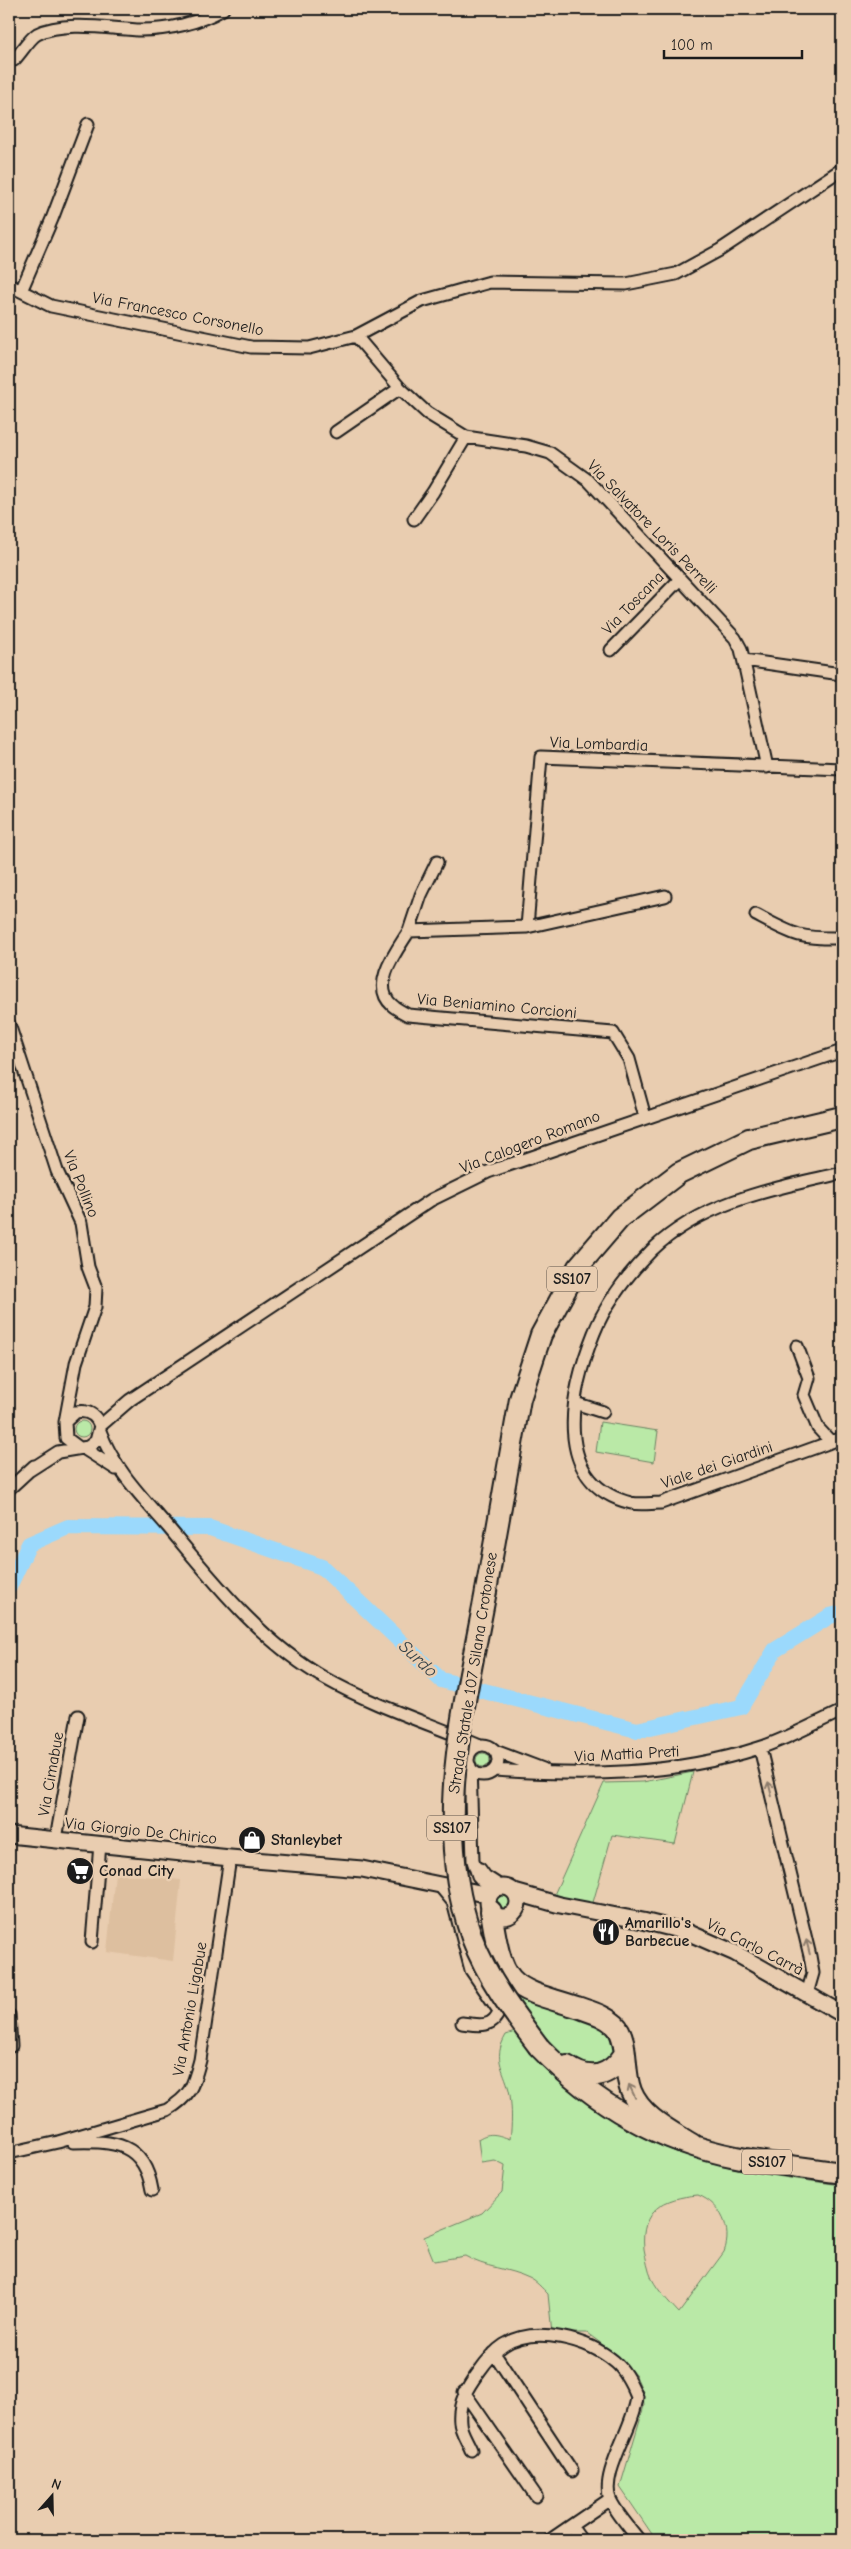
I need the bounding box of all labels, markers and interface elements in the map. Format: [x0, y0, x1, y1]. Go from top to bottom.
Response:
scale bar [664, 28, 801, 60]
text: 100 m [671, 36, 713, 54]
street label: Via Francesco Corsonello [91, 289, 265, 339]
street label: Via Salvatore Loris Perrelli [584, 457, 720, 597]
street label: Via Toscana [598, 568, 668, 638]
street label: Via Lombardia [550, 733, 648, 755]
street label: Via Beniamino Corcioni [416, 990, 578, 1022]
street label: Via Calogero Romano [457, 1107, 603, 1177]
street label: Via Pollino [59, 1148, 103, 1220]
road number: SS107 [547, 1266, 597, 1292]
street label: Viale dei Giardini [659, 1438, 775, 1492]
street label: Strada Statale 107 Silana Crotonese [445, 1551, 501, 1795]
water label: Surdo [394, 1636, 442, 1682]
street label: Via Cimabue [35, 1730, 67, 1818]
street label: Via Mattia Preti [574, 1742, 680, 1766]
one-way arrow [765, 1781, 774, 1797]
street label: Via Giorgio De Chirico [64, 1814, 218, 1848]
road number: SS107 [427, 1816, 477, 1840]
shop icon: Stanleybet [237, 1825, 267, 1855]
place label: Stanleybet [271, 1831, 343, 1849]
supermarket icon: Conad City [65, 1856, 95, 1886]
place label: Conad City [99, 1862, 175, 1880]
place label: Amarillo's Barbecue [625, 1914, 691, 1950]
street label: Via Carlo Carrà [704, 1915, 806, 1979]
restaurant icon: Amarillo's Barbecue [591, 1917, 621, 1947]
one-way arrow [803, 1939, 812, 1955]
street label: Via Antonio Ligabue [169, 1941, 211, 2077]
one-way arrow [626, 2084, 636, 2099]
road number: SS107 [742, 2150, 792, 2174]
north arrow [28, 2472, 78, 2522]
text: N [49, 2475, 63, 2494]

